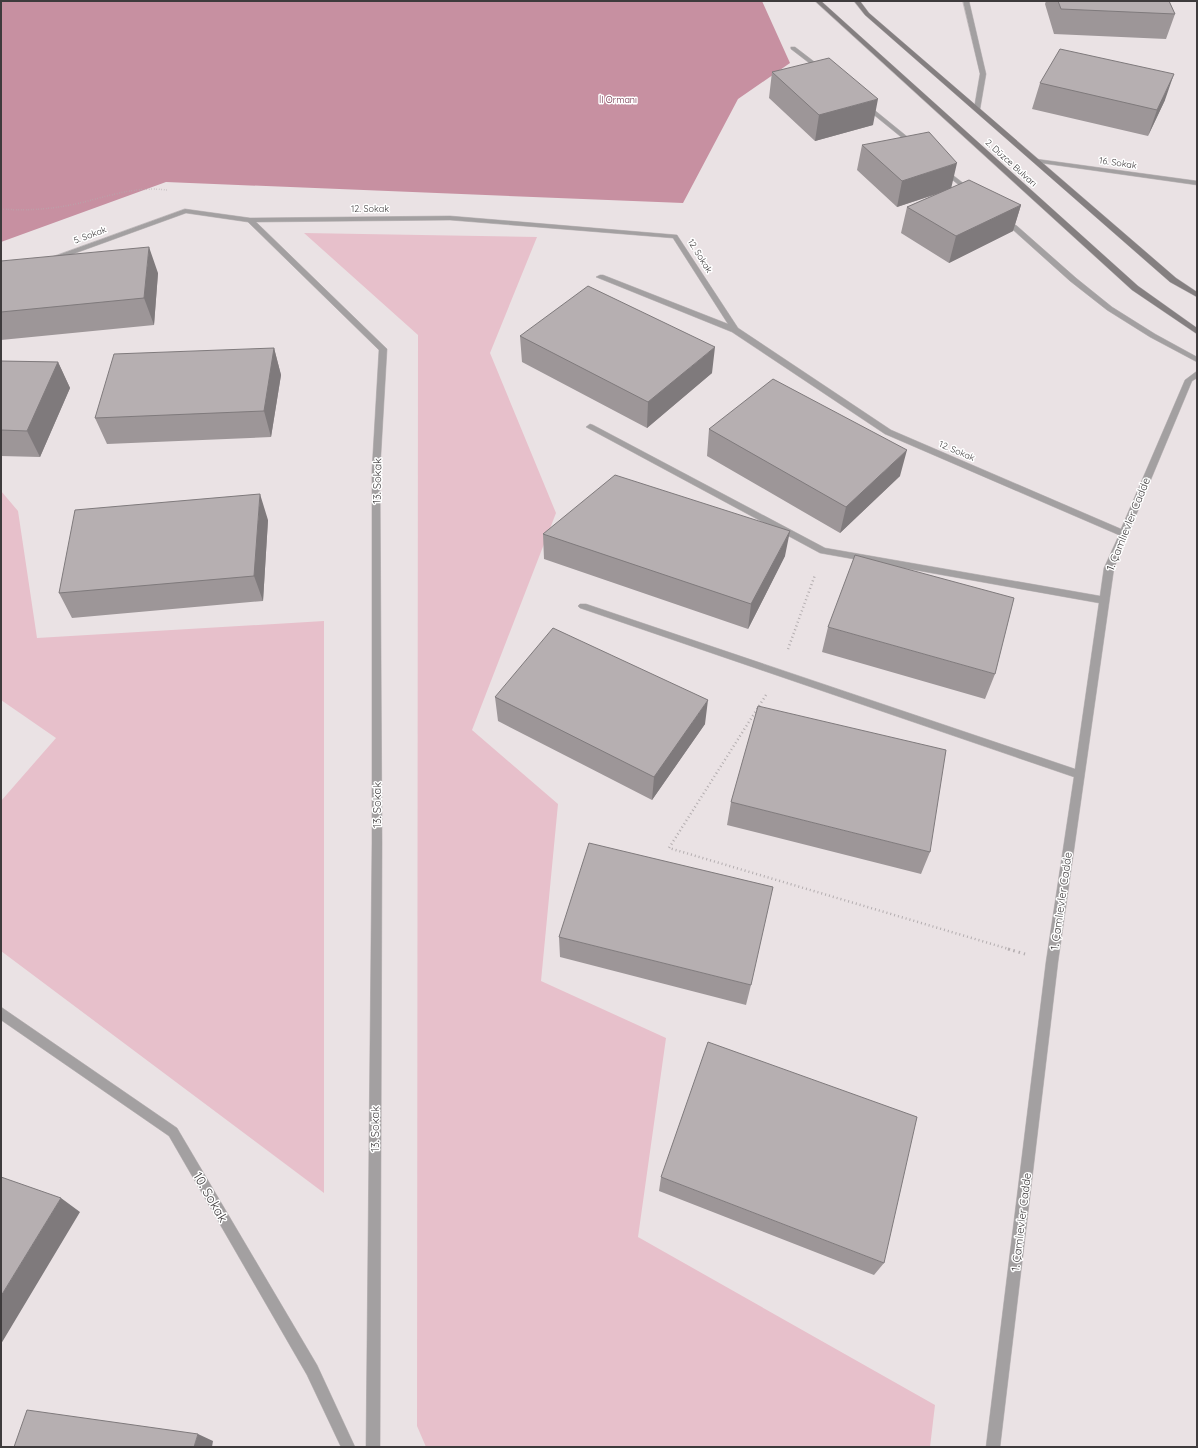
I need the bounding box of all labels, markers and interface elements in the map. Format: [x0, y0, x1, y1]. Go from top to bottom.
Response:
park label: İl Ormanı [599, 94, 637, 105]
street label: 2. Düzce Bulvarı [983, 137, 1039, 189]
street label: 16. Sokak [1099, 154, 1138, 171]
street label: 12. Sokak [351, 203, 389, 214]
street label: 5. Sokak [72, 223, 108, 246]
street label: 12. Sokak [686, 237, 715, 275]
street label: 12. Sokak [938, 438, 977, 463]
street label: 13. Sokak [370, 458, 384, 504]
street label: 1. Çamlıevler Cadde [1103, 475, 1153, 573]
street label: 13. Sokak [370, 782, 384, 828]
street label: 1. Çamlıevler Cadde [1047, 851, 1075, 951]
street label: 13. Sokak [368, 1106, 382, 1152]
street label: 10. Sokak [190, 1169, 232, 1225]
street label: 1. Çamlıevler Cadde [1008, 1172, 1034, 1272]

